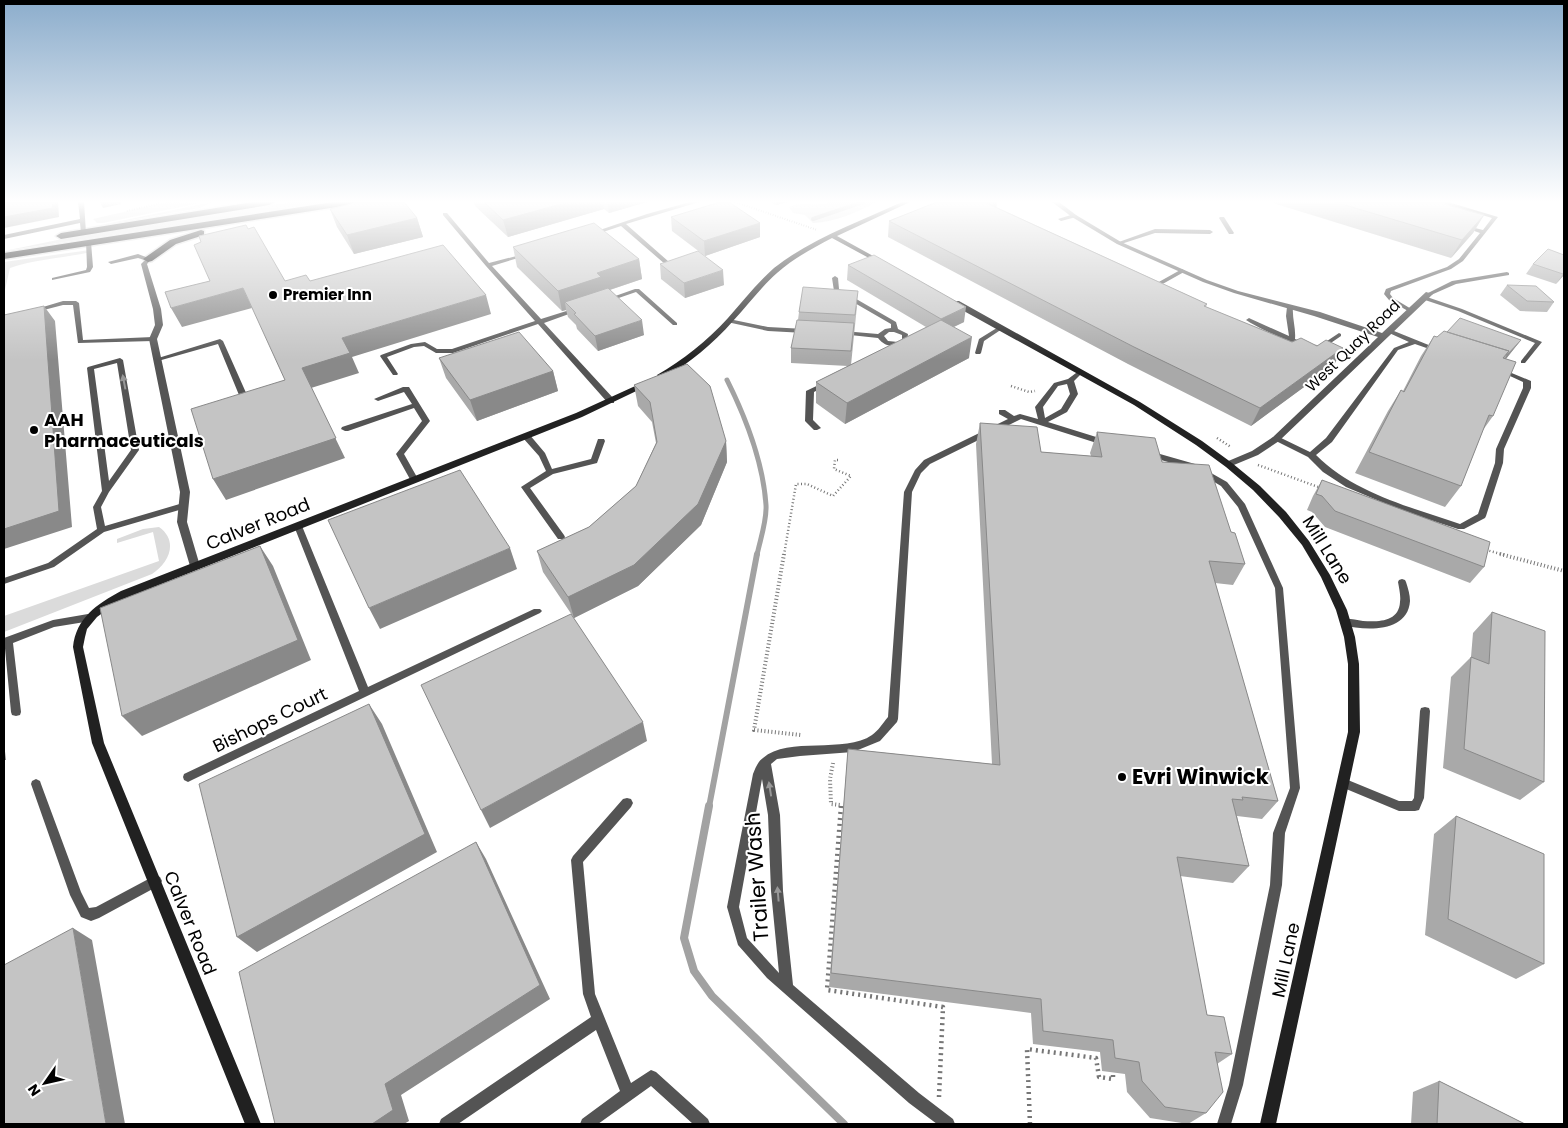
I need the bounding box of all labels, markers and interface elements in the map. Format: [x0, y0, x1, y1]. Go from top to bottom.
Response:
place label: Premier Inn [283, 284, 372, 305]
marker: Premier Inn [267, 289, 279, 301]
street label: West Quay Road [1301, 295, 1405, 396]
one-way arrow [120, 374, 128, 390]
place label: AAH Pharmaceuticals [44, 407, 204, 453]
marker: AAH Pharmaceuticals [28, 424, 40, 436]
street label: Calver Road [202, 491, 314, 556]
street label: Mill Lane [1297, 511, 1358, 589]
street label: Bishops Court [208, 681, 331, 758]
place label: Evri Winwick [1132, 762, 1269, 791]
marker: Evri Winwick [1116, 771, 1128, 783]
one-way arrow [765, 780, 773, 796]
street label: Trailer Wash [738, 812, 775, 943]
street label: Calver Road [158, 867, 223, 979]
one-way arrow [773, 886, 781, 902]
street label: Mill Lane [1265, 920, 1306, 1000]
north arrow [20, 1058, 70, 1108]
text: N [23, 1080, 45, 1100]

